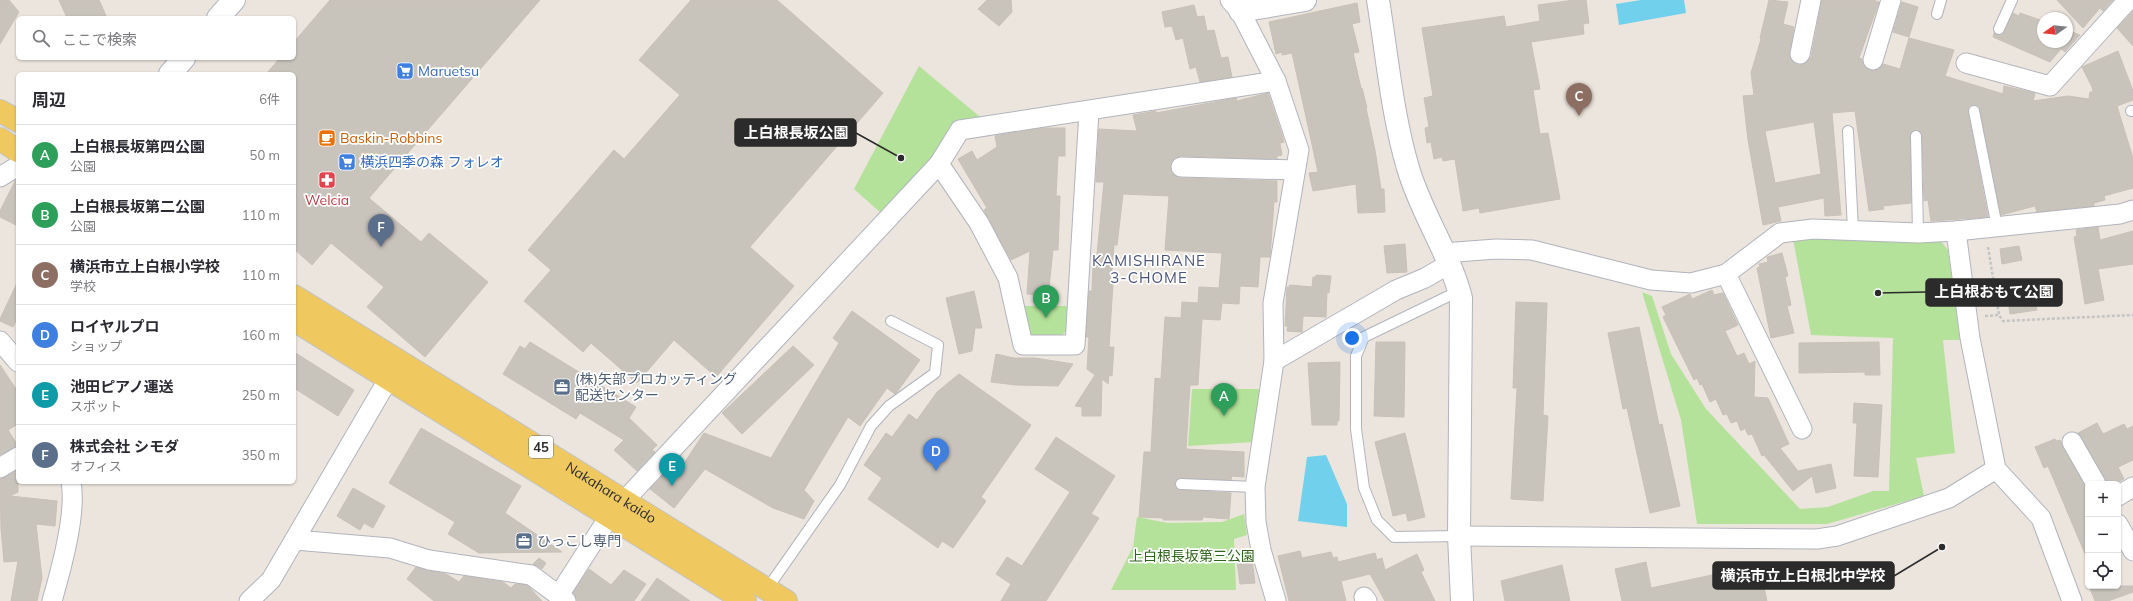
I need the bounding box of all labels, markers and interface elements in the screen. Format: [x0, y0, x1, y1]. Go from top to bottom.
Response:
north arrow [2037, 12, 2073, 48]
search box [16, 16, 296, 60]
icon: search [30, 27, 52, 49]
text: ここで検索 [62, 30, 137, 49]
supermarket icon: Maruetsu [395, 61, 415, 81]
place label: Maruetsu [418, 62, 479, 80]
pin: C [1566, 83, 1592, 116]
text: 周辺 [32, 89, 66, 110]
text: 6件 [259, 91, 280, 107]
callout: 上白根長坂公園 [735, 119, 856, 146]
text: 上白根長坂公園 [743, 123, 849, 142]
cafe icon: Baskin-Robbins [317, 128, 337, 148]
place label: Baskin-Robbins [340, 129, 442, 147]
text: 上白根長坂第四公園 [70, 137, 205, 156]
text: A [40, 147, 50, 163]
text: 50 m [250, 147, 280, 163]
supermarket icon: 横浜四季の森 フォレオ [337, 152, 357, 172]
place label: 横浜四季の森 フォレオ [360, 153, 504, 171]
text: 公園 [70, 158, 96, 174]
pharmacy icon: Welcia [317, 170, 337, 190]
place label: Welcia [305, 191, 349, 209]
text: 上白根長坂第二公園 [70, 197, 205, 216]
text: B [41, 207, 49, 223]
text: 110 m [242, 207, 280, 223]
pin: F [368, 214, 394, 247]
text: 公園 [70, 218, 96, 234]
district label: KAMISHIRANE 3-CHOME [1092, 251, 1206, 287]
text: 横浜市立上白根小学校 [70, 257, 220, 276]
text: C [41, 267, 49, 283]
text: 110 m [242, 267, 280, 283]
text: 学校 [70, 278, 96, 294]
callout: 上白根おもて公園 [1926, 279, 2062, 306]
text: 上白根おもて公園 [1934, 282, 2054, 301]
pin: B [1033, 285, 1059, 318]
text: ロイヤルプロ [70, 317, 160, 336]
text: D [40, 327, 50, 343]
text: 160 m [242, 327, 280, 343]
your location [1342, 328, 1362, 348]
text: ショップ [70, 338, 122, 354]
place label: (株)矢部プロカッティング 配送センター [575, 370, 737, 404]
text: 池田ピアノ運送 [70, 377, 174, 396]
office icon: (株)矢部プロカッティング 配送センター [552, 377, 572, 397]
pin: A [1211, 383, 1237, 416]
text: E [41, 387, 49, 403]
text: 250 m [242, 387, 280, 403]
text: スポット [70, 398, 122, 414]
road number: 45 [529, 436, 553, 458]
text: 株式会社 シモダ [70, 437, 179, 456]
pin: D [923, 438, 949, 471]
text: F [41, 447, 49, 463]
text: 350 m [242, 447, 280, 463]
pin: E [659, 453, 685, 486]
text: オフィス [70, 458, 122, 474]
street label: Nakahara kaido [562, 458, 660, 527]
map controls [2085, 481, 2121, 589]
button: + [2085, 481, 2121, 517]
button: − [2085, 517, 2121, 553]
office icon: ひっこし専門 [514, 531, 534, 551]
place label: ひっこし専門 [537, 532, 621, 550]
park label: 上白根長坂第三公園 [1129, 547, 1255, 565]
button: locate [2085, 553, 2121, 589]
callout: 横浜市立上白根北中学校 [1713, 562, 1894, 589]
text: 横浜市立上白根北中学校 [1720, 566, 1886, 585]

